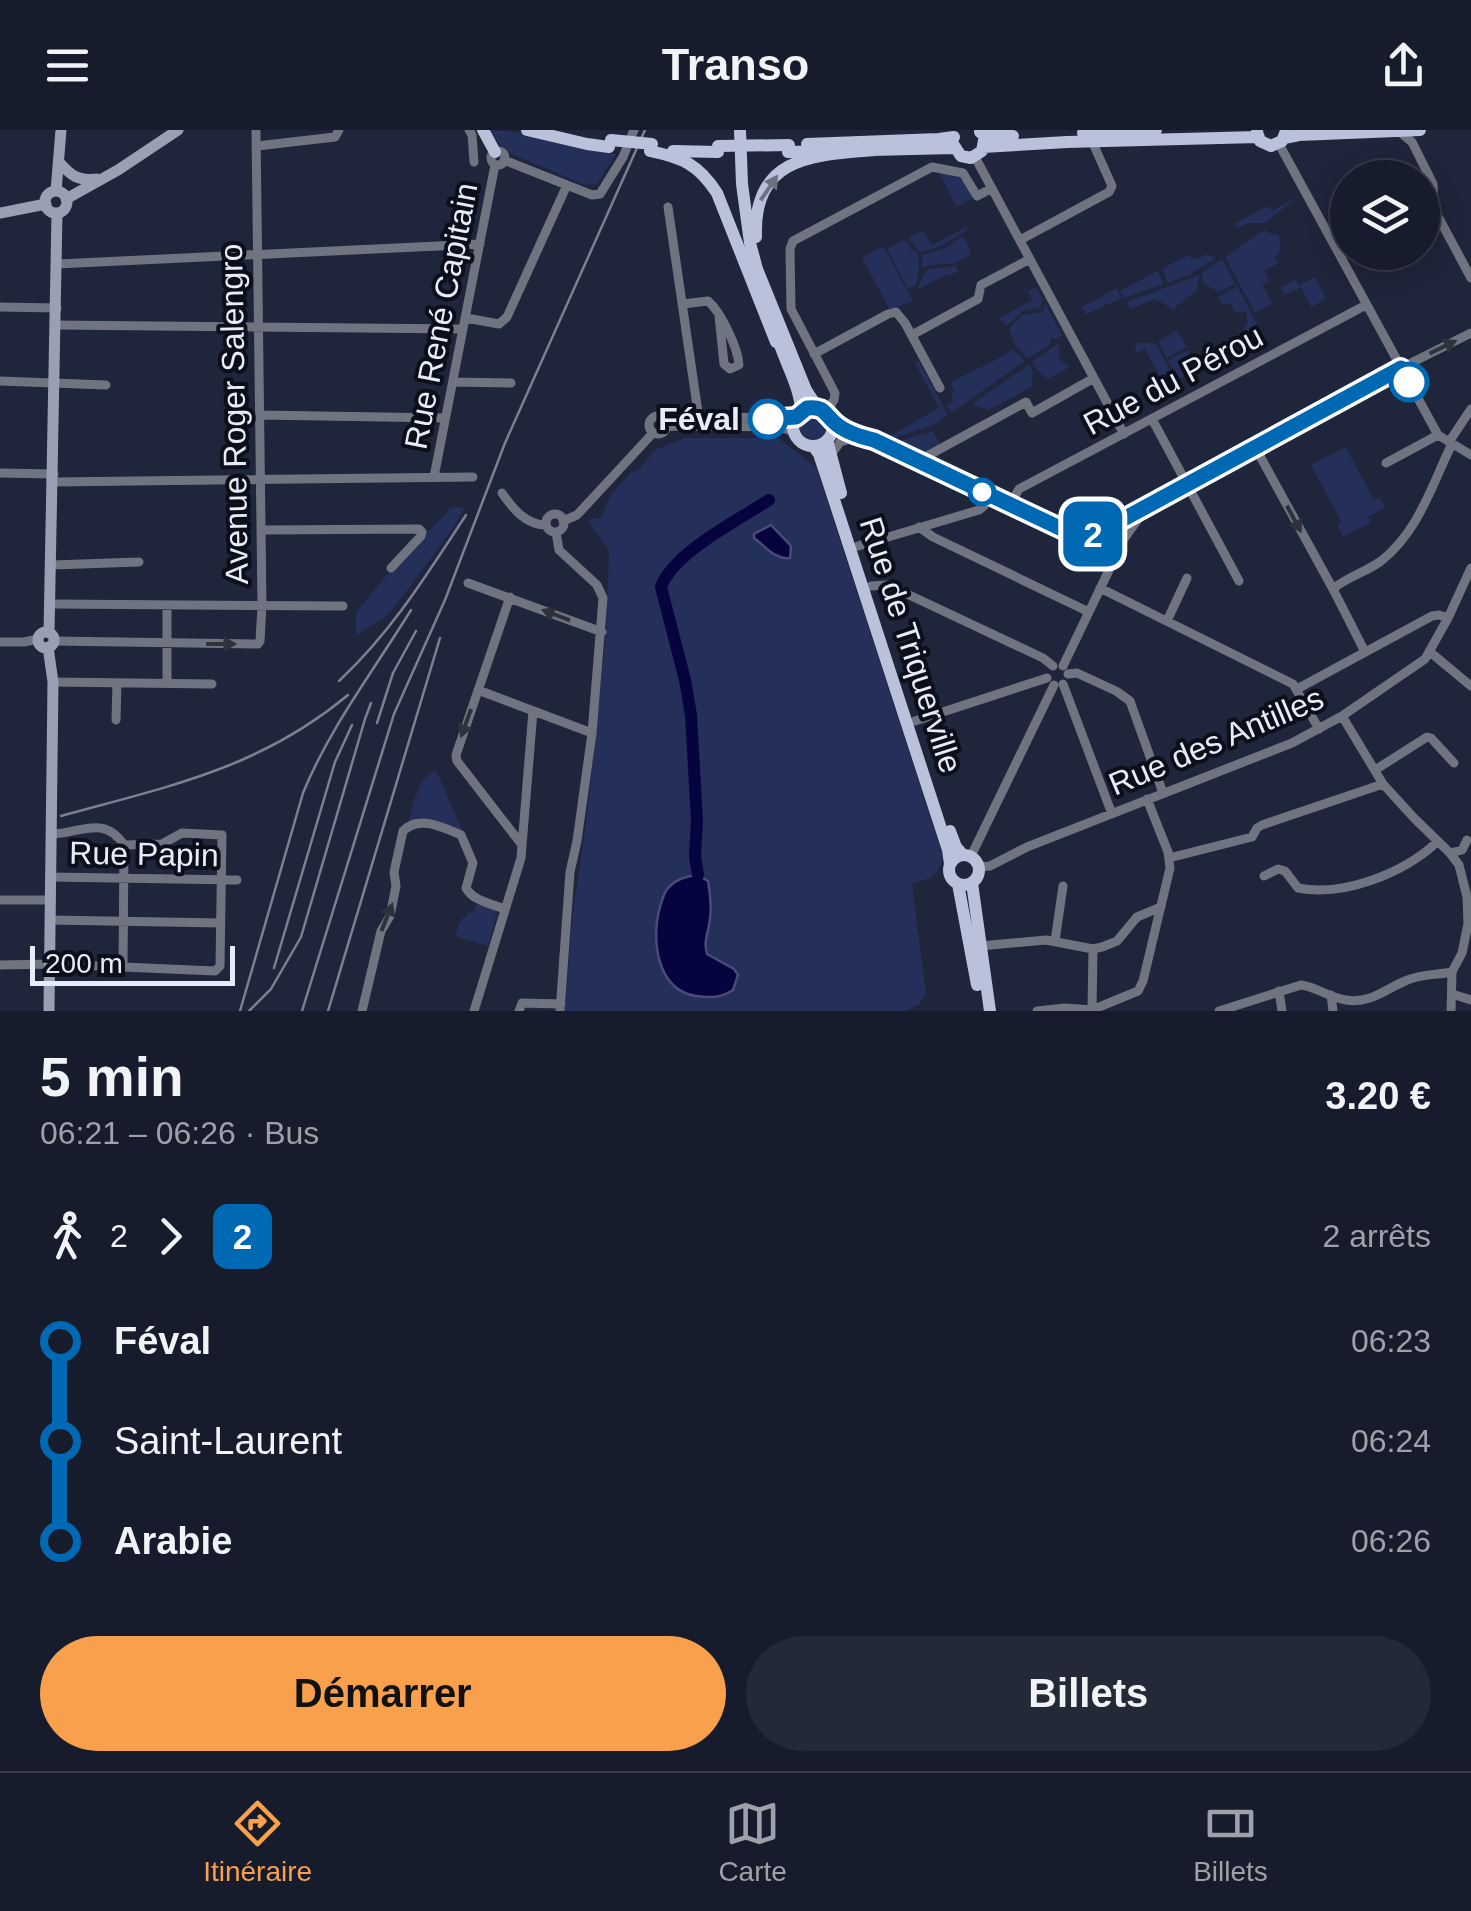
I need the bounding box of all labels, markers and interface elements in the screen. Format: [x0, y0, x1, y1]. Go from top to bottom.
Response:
icon: menu [40, 38, 95, 93]
icon: share [1376, 38, 1431, 93]
text: Transo [662, 39, 809, 90]
map controls [1330, 160, 1440, 270]
button: layers [1330, 160, 1440, 270]
one-way arrow [760, 175, 778, 202]
street label: Rue René Capitain [398, 180, 484, 452]
street label: Avenue Roger Salengro [213, 243, 255, 585]
street label: Rue du Pérou [1077, 318, 1269, 442]
one-way arrow [1429, 339, 1458, 356]
unlabelled marker [1390, 363, 1428, 401]
marker: Féval [749, 400, 787, 438]
place label: Féval [658, 401, 740, 437]
unlabelled marker [969, 479, 995, 505]
line badge: 2 [1060, 502, 1126, 566]
one-way arrow [1285, 504, 1302, 533]
street label: Rue de Triquerville [853, 513, 969, 777]
text: 2 [1083, 515, 1103, 554]
one-way arrow [540, 607, 570, 622]
one-way arrow [206, 636, 238, 652]
street label: Rue des Antilles [1103, 680, 1329, 802]
one-way arrow [458, 708, 473, 738]
street label: Rue Papin [69, 835, 219, 873]
one-way arrow [379, 902, 395, 932]
scale bar [30, 941, 235, 986]
text: 200 m [45, 948, 123, 979]
text: 5 min [40, 1046, 184, 1108]
text: 3.20 € [1325, 1075, 1431, 1117]
text: 06:21 – 06:26 · Bus [40, 1115, 319, 1151]
icon: walk [40, 1209, 95, 1264]
icon: forward [143, 1209, 198, 1264]
text: 2 [233, 1217, 252, 1256]
text: 2 [110, 1218, 128, 1254]
text: 2 arrêts [1323, 1218, 1431, 1254]
text: Féval [114, 1320, 211, 1362]
text: 06:23 [1351, 1323, 1431, 1359]
text: Saint-Laurent [114, 1420, 342, 1462]
text: 06:24 [1351, 1423, 1431, 1459]
text: Arabie [114, 1520, 232, 1562]
text: 06:26 [1351, 1523, 1431, 1559]
button: Démarrer [40, 1636, 726, 1751]
button: Billets [746, 1636, 1431, 1751]
tab: Itinéraire [203, 1796, 312, 1888]
tab: Carte [718, 1796, 787, 1888]
tab: Billets [1193, 1796, 1268, 1888]

